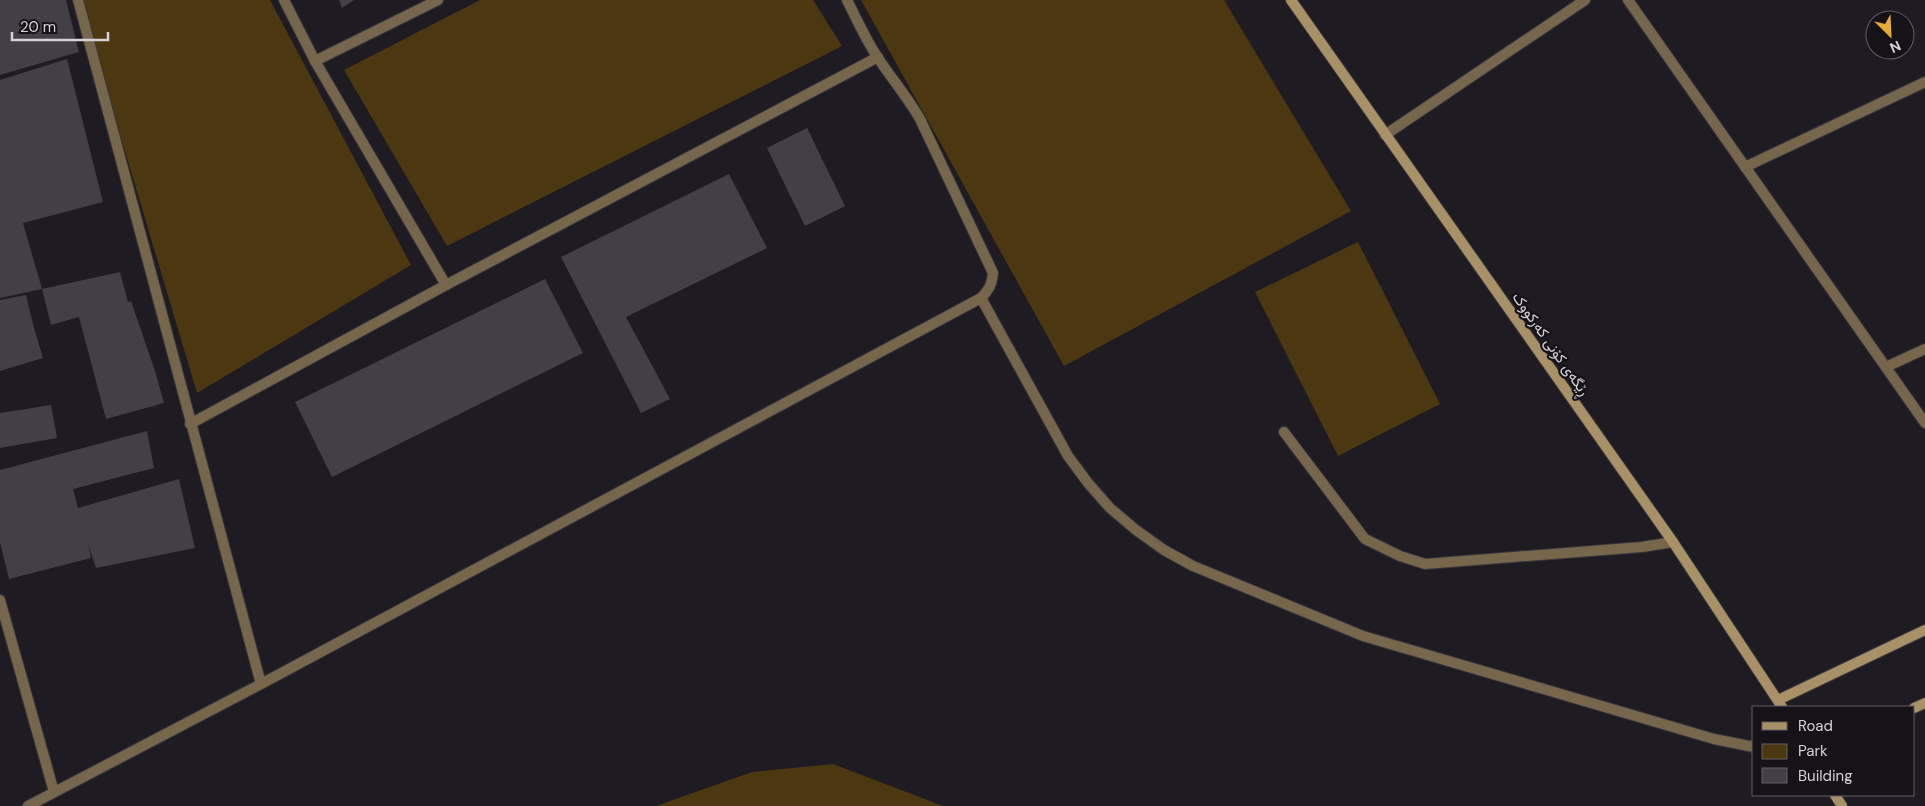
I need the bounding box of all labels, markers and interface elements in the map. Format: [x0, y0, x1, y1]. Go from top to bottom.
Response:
scale bar [12, 10, 109, 42]
north arrow [1865, 10, 1915, 60]
text: 20 m [20, 17, 56, 37]
text: N [1887, 37, 1904, 57]
street label: ڕێگەی کۆنی کەرکووک [1506, 288, 1594, 401]
legend [1752, 706, 1915, 796]
text: Road [1798, 716, 1833, 736]
text: Park [1798, 741, 1828, 761]
text: Building [1798, 766, 1853, 786]

